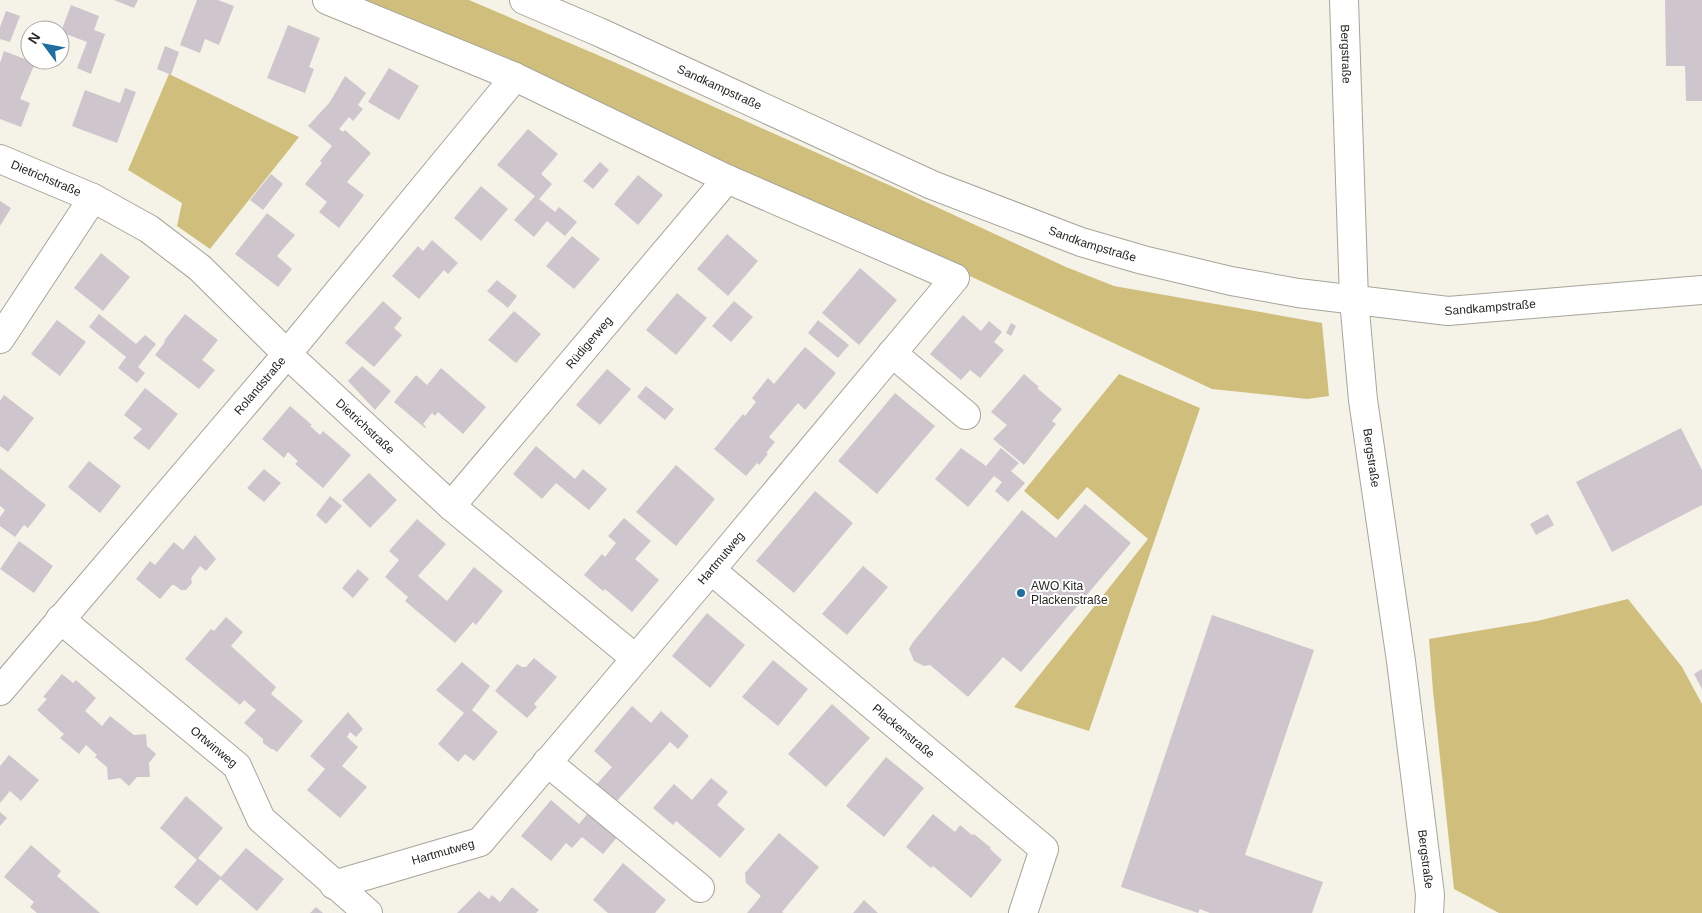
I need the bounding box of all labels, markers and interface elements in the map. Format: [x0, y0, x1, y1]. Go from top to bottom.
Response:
north arrow [20, 20, 70, 70]
street label: Bergstraße [1338, 24, 1354, 84]
text: N [25, 30, 43, 47]
street label: Sandkampstraße [675, 62, 764, 113]
street label: Dietrichstraße [9, 157, 84, 199]
street label: Sandkampstraße [1046, 223, 1138, 265]
street label: Sandkampstraße [1444, 297, 1537, 318]
street label: Rüdigerweg [563, 313, 615, 371]
street label: Rolandstraße [231, 353, 289, 418]
street label: Dietrichstraße [333, 396, 398, 457]
street label: Bergstraße [1360, 427, 1383, 489]
street label: Hartmutweg [695, 529, 747, 587]
place label: AWO Kita Plackenstraße [1031, 579, 1108, 607]
marker: AWO Kita Plackenstraße [1015, 587, 1027, 599]
street label: Plackenstraße [869, 701, 938, 761]
street label: Ortwinweg [188, 723, 240, 770]
street label: Bergstraße [1415, 829, 1436, 890]
street label: Hartmutweg [410, 836, 476, 868]

